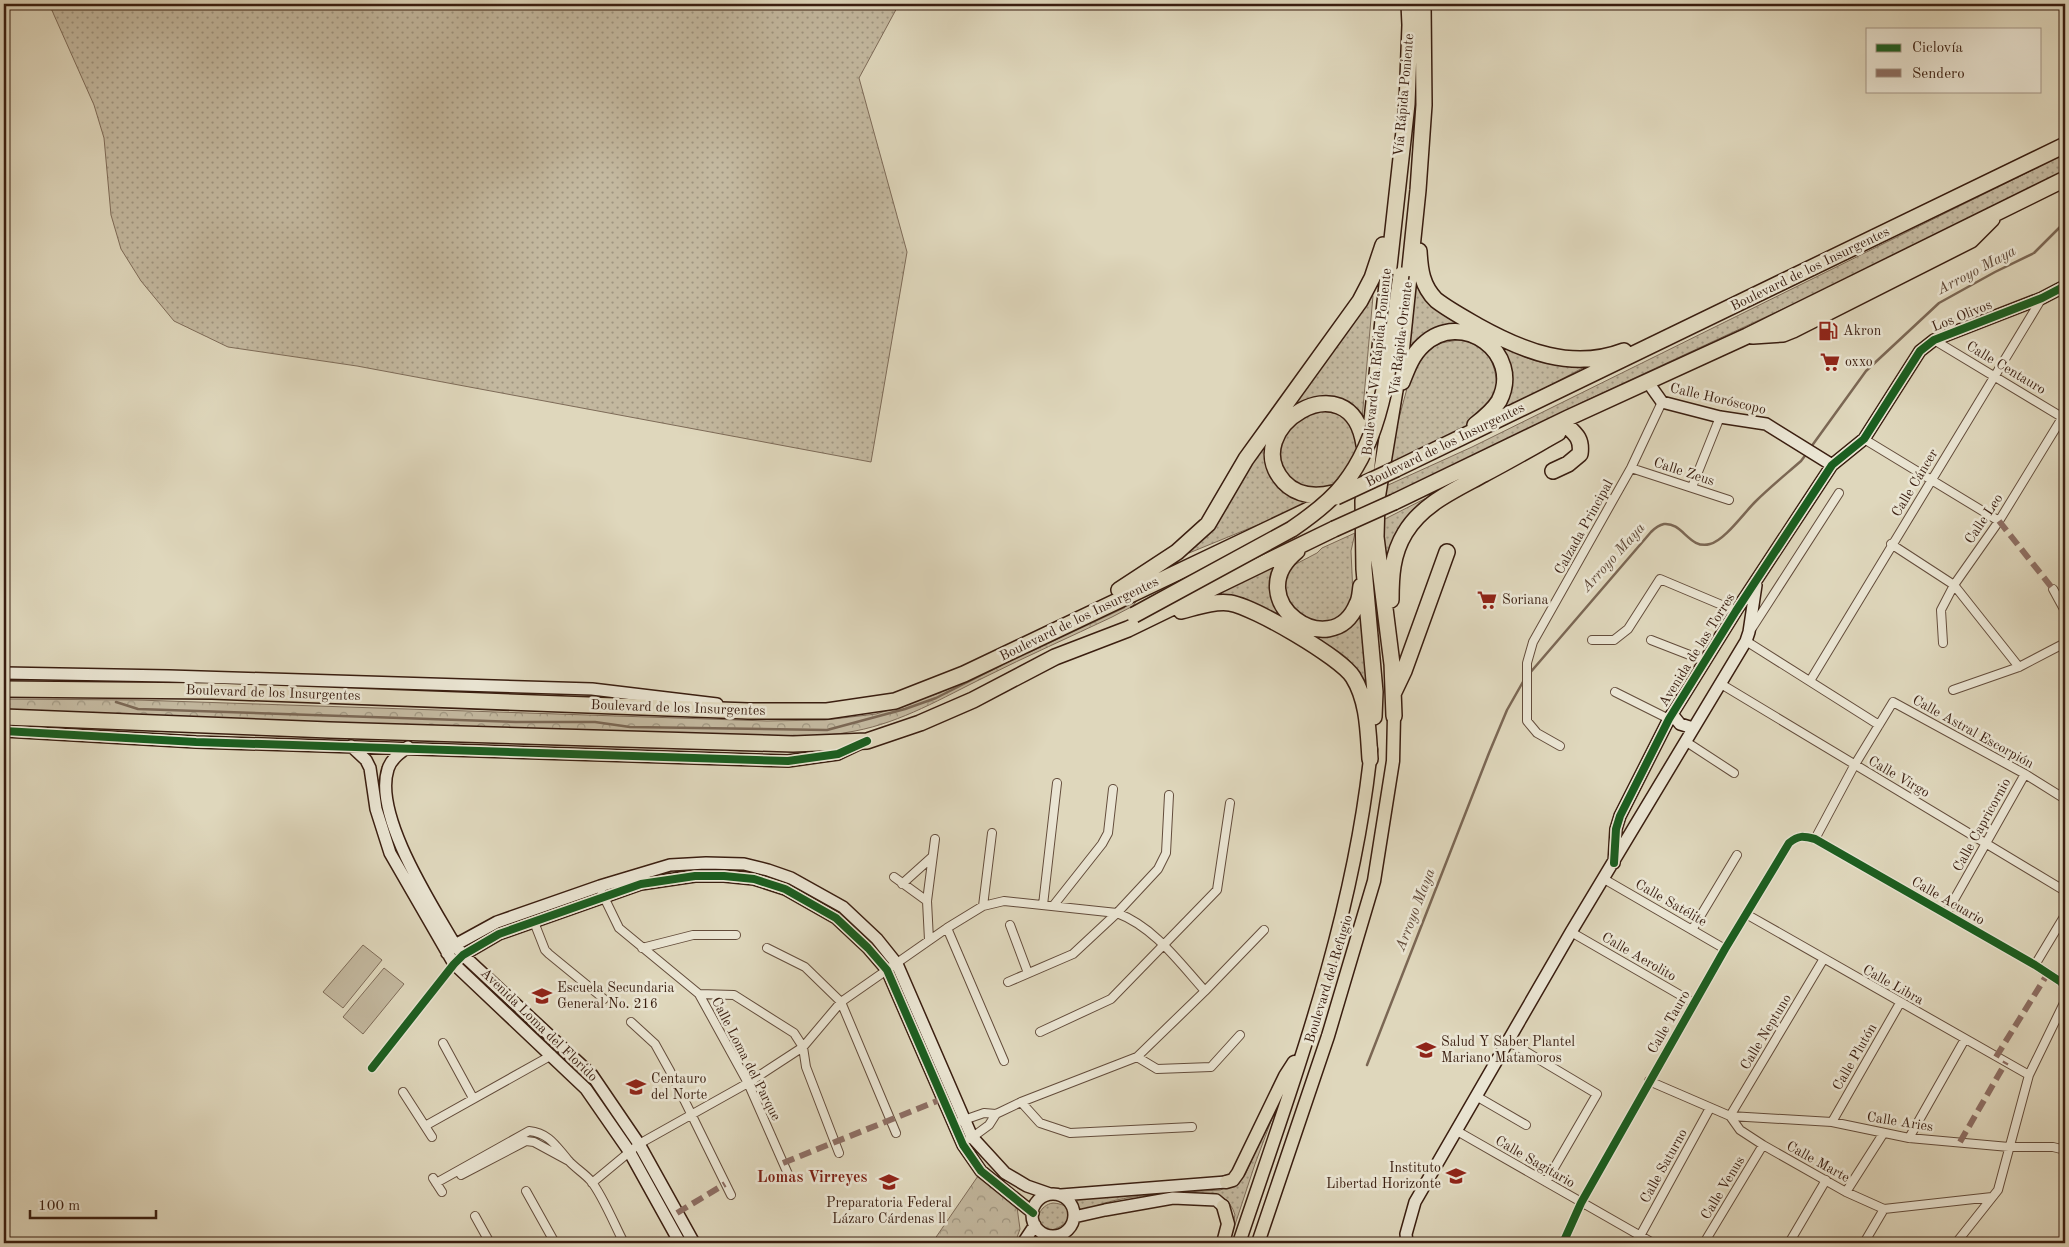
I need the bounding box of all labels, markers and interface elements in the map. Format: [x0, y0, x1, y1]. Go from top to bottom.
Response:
legend [1866, 28, 2042, 92]
street label: Vía Rápida Poniente [1392, 33, 1416, 157]
text: Ciclovía [1912, 41, 1964, 56]
text: Sendero [1912, 67, 1965, 82]
street label: Boulevard de los Insurgentes [1728, 224, 1892, 314]
water label: Arroyo Maya [1934, 244, 2019, 298]
street label: Boulevard Vía Rápida Poniente [1360, 268, 1394, 456]
street label: Vía Rápida Oriente [1387, 281, 1415, 397]
street label: Los Olivos [1930, 298, 1994, 334]
fuel station icon: Akron [1817, 320, 1839, 342]
place label: Akron [1843, 324, 1882, 338]
street label: Calle Centauro [1964, 339, 2048, 397]
supermarket icon: oxxo [1819, 351, 1841, 373]
place label: oxxo [1845, 355, 1873, 369]
street label: Calle Horóscopo [1669, 381, 1767, 417]
street label: Boulevard de los Insurgentes [1363, 400, 1527, 490]
street label: Calle Cáncer [1889, 446, 1941, 519]
street label: Calle Zeus [1652, 456, 1716, 488]
street label: Calzada Principal [1552, 477, 1616, 577]
street label: Calle Leo [1962, 491, 2006, 547]
water label: Arroyo Maya [1579, 521, 1649, 596]
street label: Boulevard de los Insurgentes [997, 574, 1161, 664]
supermarket icon: Soriana [1476, 589, 1498, 611]
street label: Avenida de las Torres [1656, 591, 1738, 709]
place label: Soriana [1502, 593, 1549, 607]
street label: Boulevard de los Insurgentes [185, 683, 361, 703]
street label: Calle Astral Escorpión [1910, 693, 2036, 771]
street label: Boulevard de los Insurgentes [590, 698, 766, 718]
street label: Calle Virgo [1866, 754, 1932, 800]
street label: Calle Capricornio [1951, 776, 2013, 874]
water label: Arroyo Maya [1393, 867, 1439, 954]
street label: Calle Acuario [1909, 874, 1987, 928]
street label: Calle Satélite [1633, 877, 1709, 929]
street label: Boulevard del Refugio [1303, 913, 1355, 1045]
street label: Calle Aerolito [1599, 930, 1679, 984]
street label: Calle Libra [1860, 963, 1926, 1007]
street label: Avenida Loma del Florido [478, 966, 600, 1084]
place label: Escuela Secundaria General No. 216 [557, 981, 674, 1011]
school or university icon: Escuela Secundaria General No. 216 [531, 985, 553, 1007]
street label: Calle Tauro [1645, 988, 1693, 1056]
street label: Calle Neptuno [1738, 992, 1794, 1072]
street label: Calle Loma del Parque [709, 995, 783, 1123]
street label: Calle Plutón [1830, 1021, 1880, 1093]
place label: Salud Y Saber Plantel Mariano Matamoros [1441, 1035, 1575, 1065]
school or university icon: Salud Y Saber Plantel Mariano Matamoros [1415, 1039, 1437, 1061]
place label: Centauro del Norte [651, 1072, 707, 1102]
school or university icon: Centauro del Norte [625, 1076, 647, 1098]
street label: Calle Aries [1866, 1110, 1934, 1134]
street label: Calle Saturno [1638, 1127, 1690, 1205]
street label: Calle Sagitario [1493, 1134, 1577, 1190]
street label: Calle Marte [1784, 1139, 1852, 1185]
street label: Calle Venus [1699, 1154, 1747, 1222]
place label: Instituto Libertad Horizonte [1326, 1161, 1441, 1191]
school or university icon: Instituto Libertad Horizonte [1445, 1165, 1467, 1187]
district label: Lomas Virreyes [757, 1170, 867, 1186]
school or university icon: Preparatoria Federal Lázaro Cárdenas ll [878, 1171, 900, 1193]
scale bar [30, 1187, 156, 1219]
place label: Preparatoria Federal Lázaro Cárdenas ll [826, 1196, 952, 1226]
text: 100 m [38, 1199, 80, 1214]

